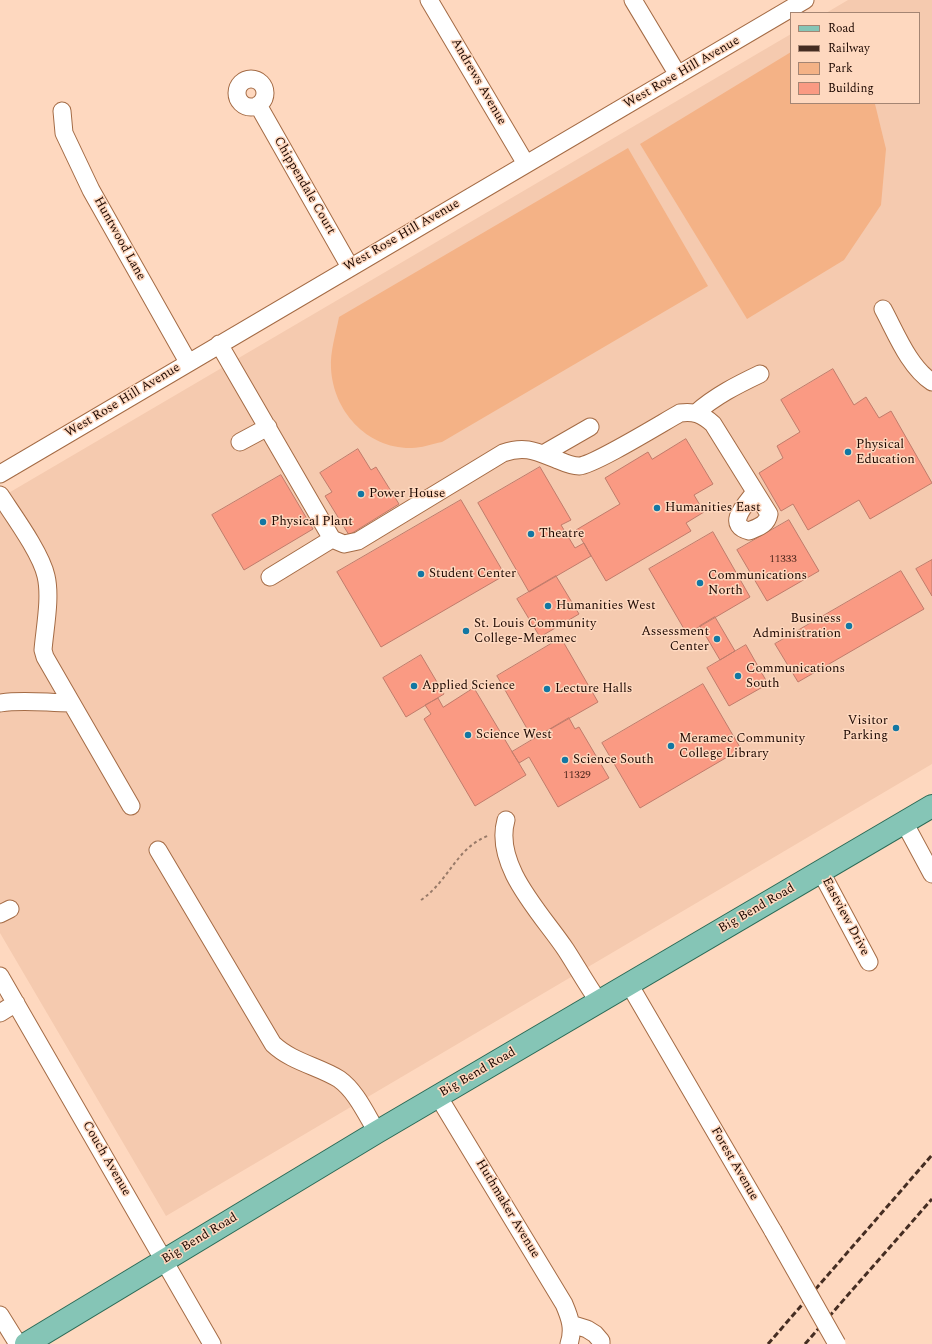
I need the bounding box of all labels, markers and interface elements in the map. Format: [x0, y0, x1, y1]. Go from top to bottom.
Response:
legend [790, 12, 920, 104]
text: Road [828, 19, 855, 38]
street label: West Rose Hill Avenue [621, 33, 743, 113]
street label: Andrews Avenue [447, 36, 509, 128]
text: Railway [828, 39, 870, 58]
text: Park [828, 59, 853, 78]
text: Building [828, 79, 874, 98]
street label: Chippendale Court [270, 134, 338, 238]
street label: Huntwood Lane [90, 195, 148, 283]
street label: West Rose Hill Avenue [341, 196, 463, 276]
street label: West Rose Hill Avenue [63, 361, 183, 441]
place label: Physical Education [856, 437, 915, 468]
marker: Physical Education [843, 447, 853, 457]
place label: Power House [369, 486, 445, 502]
marker: Power House [356, 489, 366, 499]
place label: Humanities East [665, 500, 761, 516]
marker: Humanities East [652, 503, 662, 513]
place label: Physical Plant [271, 514, 353, 530]
marker: Physical Plant [258, 517, 268, 527]
place label: Theatre [539, 526, 584, 542]
marker: Theatre [526, 529, 536, 539]
house number: 11333 [769, 553, 797, 567]
place label: Student Center [429, 566, 516, 582]
place label: Communications North [708, 568, 807, 599]
marker: Student Center [416, 569, 426, 579]
marker: Communications North [695, 578, 705, 588]
place label: Humanities West [556, 598, 656, 614]
marker: Humanities West [543, 601, 553, 611]
place label: Business Administration [752, 611, 841, 642]
place label: St. Louis Community College-Meramec [474, 616, 596, 647]
marker: Business Administration [844, 621, 854, 631]
place label: Assessment Center [641, 624, 709, 655]
marker: St. Louis Community College-Meramec [461, 626, 471, 636]
marker: Assessment Center [712, 634, 722, 644]
place label: Communications South [746, 661, 845, 692]
marker: Communications South [733, 671, 743, 681]
place label: Applied Science [422, 678, 515, 694]
marker: Applied Science [409, 681, 419, 691]
place label: Lecture Halls [555, 681, 632, 697]
marker: Lecture Halls [542, 684, 552, 694]
place label: Visitor Parking [843, 713, 888, 744]
marker: Visitor Parking [891, 723, 901, 733]
place label: Science West [476, 727, 552, 743]
marker: Science West [463, 730, 473, 740]
place label: Meramec Community College Library [679, 731, 805, 762]
marker: Meramec Community College Library [666, 741, 676, 751]
place label: Science South [573, 752, 654, 768]
marker: Science South [560, 755, 570, 765]
house number: 11329 [563, 769, 591, 783]
street label: Eastview Drive [818, 875, 872, 959]
street label: Big Bend Road [716, 881, 798, 937]
street label: Big Bend Road [437, 1045, 519, 1101]
street label: Couch Avenue [78, 1119, 134, 1199]
street label: Forest Avenue [707, 1124, 761, 1204]
street label: Huthmaker Avenue [471, 1157, 543, 1261]
street label: Big Bend Road [159, 1210, 241, 1268]

